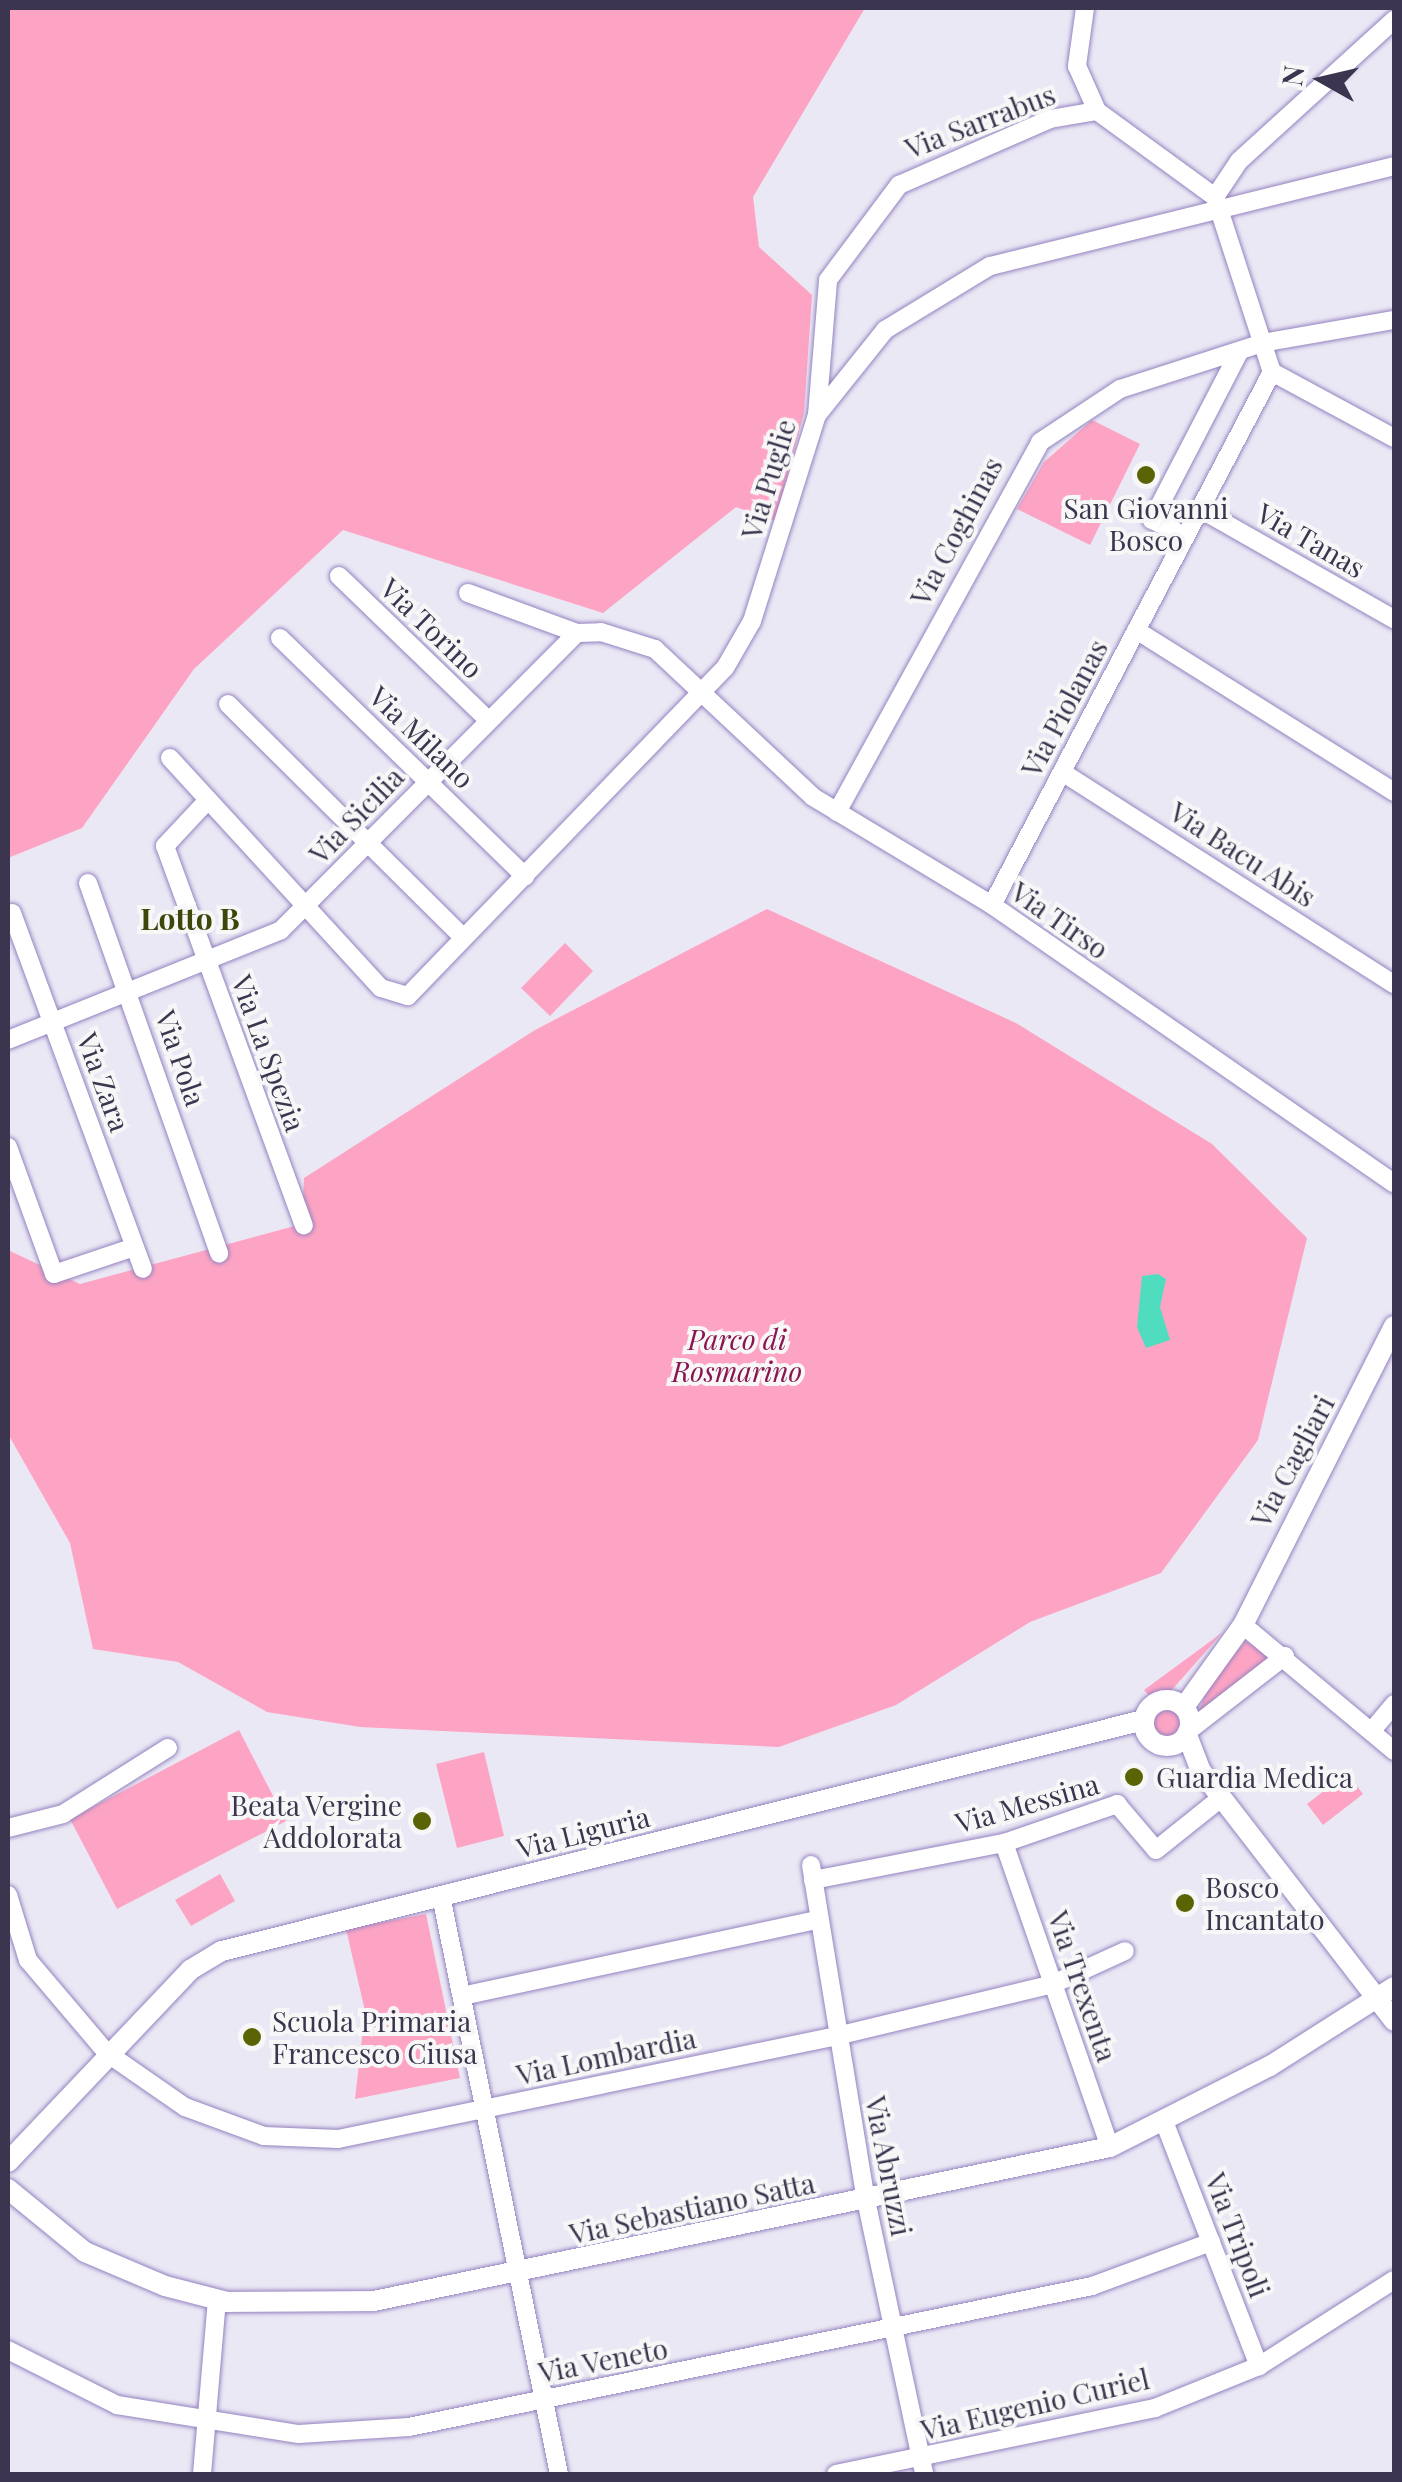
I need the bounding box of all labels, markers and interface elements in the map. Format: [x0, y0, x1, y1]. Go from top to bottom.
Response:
north arrow [1272, 30, 1372, 130]
text: N [1272, 63, 1312, 88]
street label: Via Sarrabus [900, 77, 1060, 165]
street label: Via Puglie [734, 415, 802, 543]
street label: Via Coghinas [903, 451, 1009, 611]
marker: San Giovanni Bosco [1135, 464, 1157, 486]
place label: San Giovanni Bosco [1064, 491, 1228, 557]
street label: Via Tanas [1251, 495, 1371, 585]
street label: Via Torino [373, 571, 491, 685]
street label: Via Piolanas [1014, 634, 1114, 782]
street label: Via Milano [363, 679, 481, 795]
street label: Via Sicilia [302, 760, 410, 870]
street label: Via Bacu Abis [1163, 794, 1323, 914]
street label: Via Tirso [1005, 874, 1115, 966]
district label: Lotto B [140, 900, 240, 936]
street label: Via La Spezia [225, 970, 313, 1136]
street label: Via Pola [149, 1006, 213, 1110]
street label: Via Zara [71, 1028, 137, 1136]
park label: Parco di Rosmarino [672, 1322, 802, 1388]
street label: Via Cagliari [1243, 1389, 1341, 1533]
place label: Guardia Medica [1156, 1760, 1353, 1794]
marker: Guardia Medica [1121, 1764, 1147, 1790]
street label: Via Messina [951, 1766, 1103, 1840]
place label: Beata Vergine Addolorata [229, 1788, 402, 1854]
street label: Via Liguria [513, 1799, 653, 1865]
marker: Beata Vergine Addolorata [411, 1810, 433, 1832]
place label: Bosco Incantato [1205, 1870, 1325, 1936]
marker: Bosco Incantato [1174, 1892, 1196, 1914]
street label: Via Trexenta [1041, 1906, 1125, 2066]
place label: Scuola Primaria Francesco Ciusa [272, 2004, 477, 2070]
street label: Via Lombardia [513, 2021, 699, 2091]
marker: Scuola Primaria Francesco Ciusa [241, 2026, 263, 2048]
street label: Via Abruzzi [859, 2093, 919, 2239]
street label: Via Sebastiano Satta [566, 2166, 818, 2250]
street label: Via Tripoli [1199, 2168, 1277, 2302]
street label: Via Veneto [535, 2331, 671, 2389]
street label: Via Eugenio Curiel [917, 2361, 1153, 2447]

